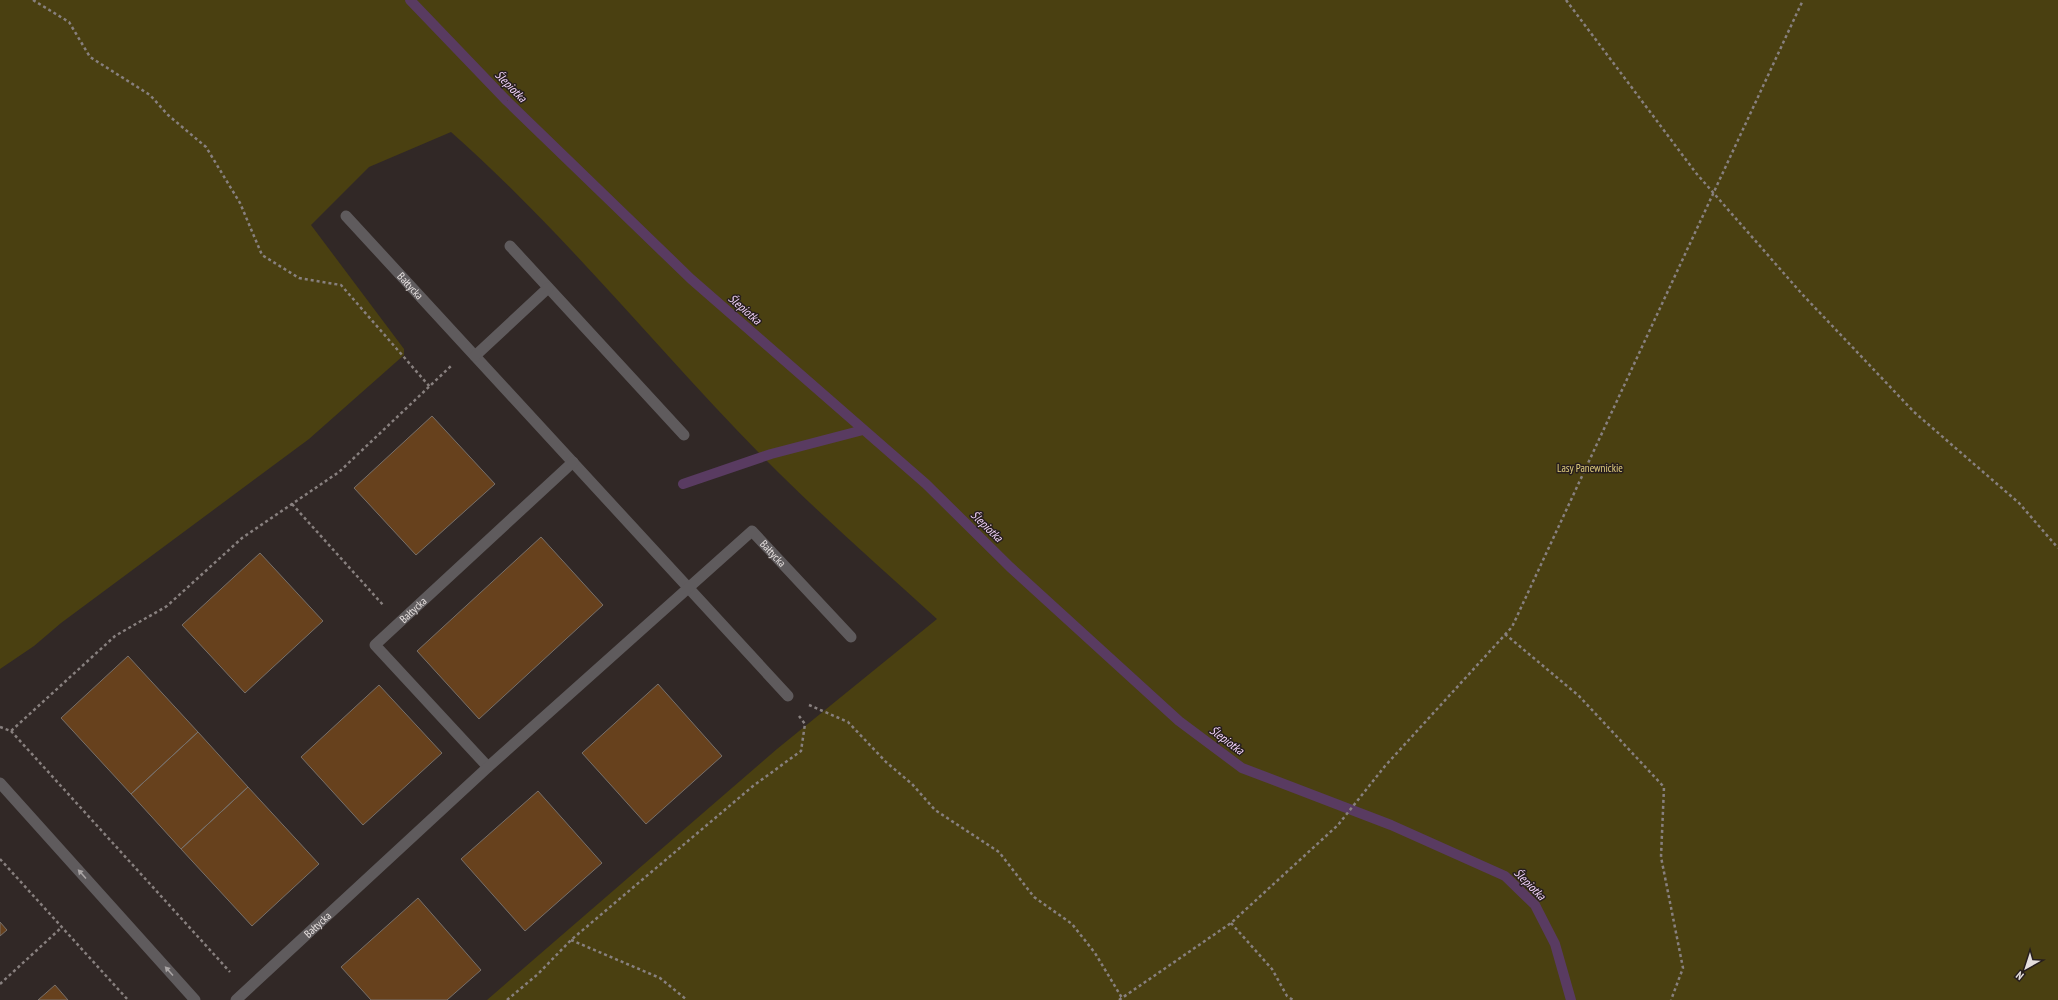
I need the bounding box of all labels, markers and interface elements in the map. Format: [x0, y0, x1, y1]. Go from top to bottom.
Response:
water label: Ślepiotka [492, 67, 531, 106]
street label: Bałtycka [394, 269, 426, 302]
water label: Ślepiotka [725, 291, 765, 328]
park label: Lasy Panewnickie [1557, 461, 1623, 475]
water label: Ślepiotka [968, 507, 1007, 546]
street label: Bałtycka [757, 537, 789, 570]
street label: Bałtycka [397, 594, 429, 626]
water label: Ślepiotka [1207, 722, 1248, 758]
water label: Ślepiotka [1511, 865, 1550, 904]
one-way arrow [78, 869, 87, 880]
street label: Bałtycka [301, 909, 334, 941]
north arrow [2006, 948, 2046, 988]
one-way arrow [165, 966, 174, 976]
text: N [2013, 968, 2026, 983]

